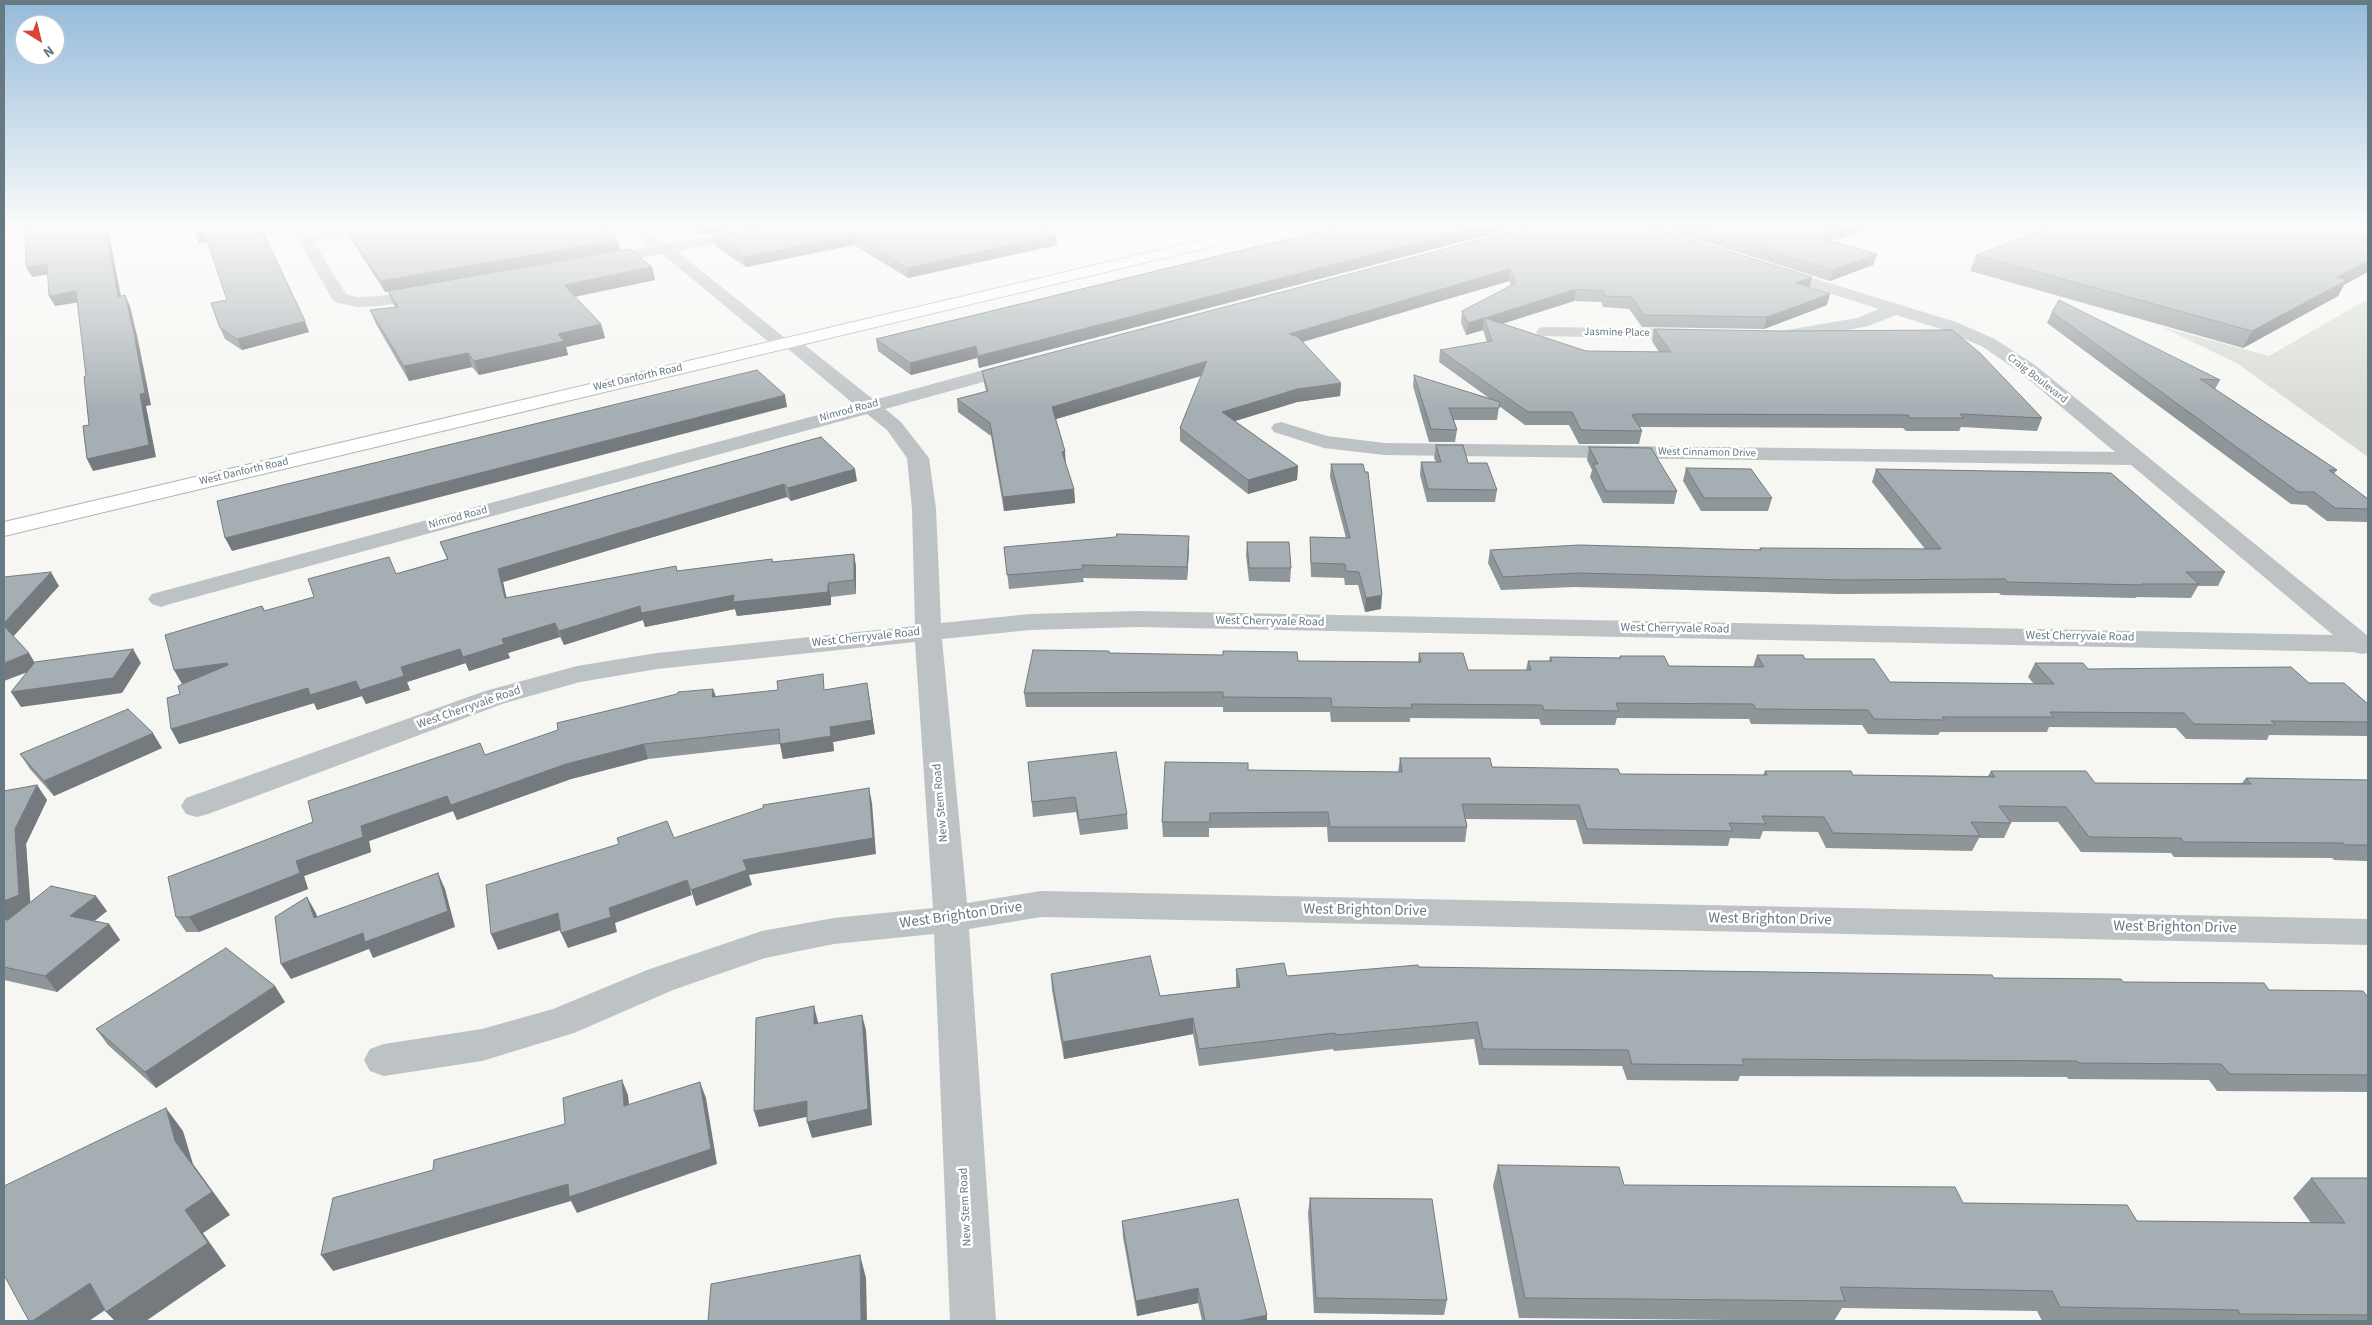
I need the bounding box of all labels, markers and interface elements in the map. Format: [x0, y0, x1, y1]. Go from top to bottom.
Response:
north arrow [15, 15, 65, 65]
text: N [39, 40, 58, 62]
street label: Jasmine Place [1584, 326, 1650, 340]
street label: Craig Boulevard [2004, 351, 2070, 407]
street label: West Danforth Road [592, 361, 684, 395]
street label: Nimrod Road [818, 397, 880, 425]
street label: West Cinnamon Drive [1658, 446, 1756, 460]
street label: West Danforth Road [198, 455, 290, 489]
street label: Nimrod Road [427, 504, 489, 532]
street label: West Cherryvale Road [1215, 614, 1325, 630]
street label: West Cherryvale Road [1620, 621, 1730, 637]
street label: West Cherryvale Road [811, 625, 921, 651]
street label: West Cherryvale Road [2025, 629, 2135, 645]
street label: West Cherryvale Road [415, 683, 523, 733]
street label: New Stem Road [930, 763, 952, 843]
street label: West Brighton Drive [899, 898, 1023, 934]
street label: West Brighton Drive [1303, 901, 1427, 921]
street label: West Brighton Drive [1708, 910, 1832, 930]
street label: West Brighton Drive [2113, 918, 2237, 938]
street label: New Stem Road [957, 1167, 975, 1247]

